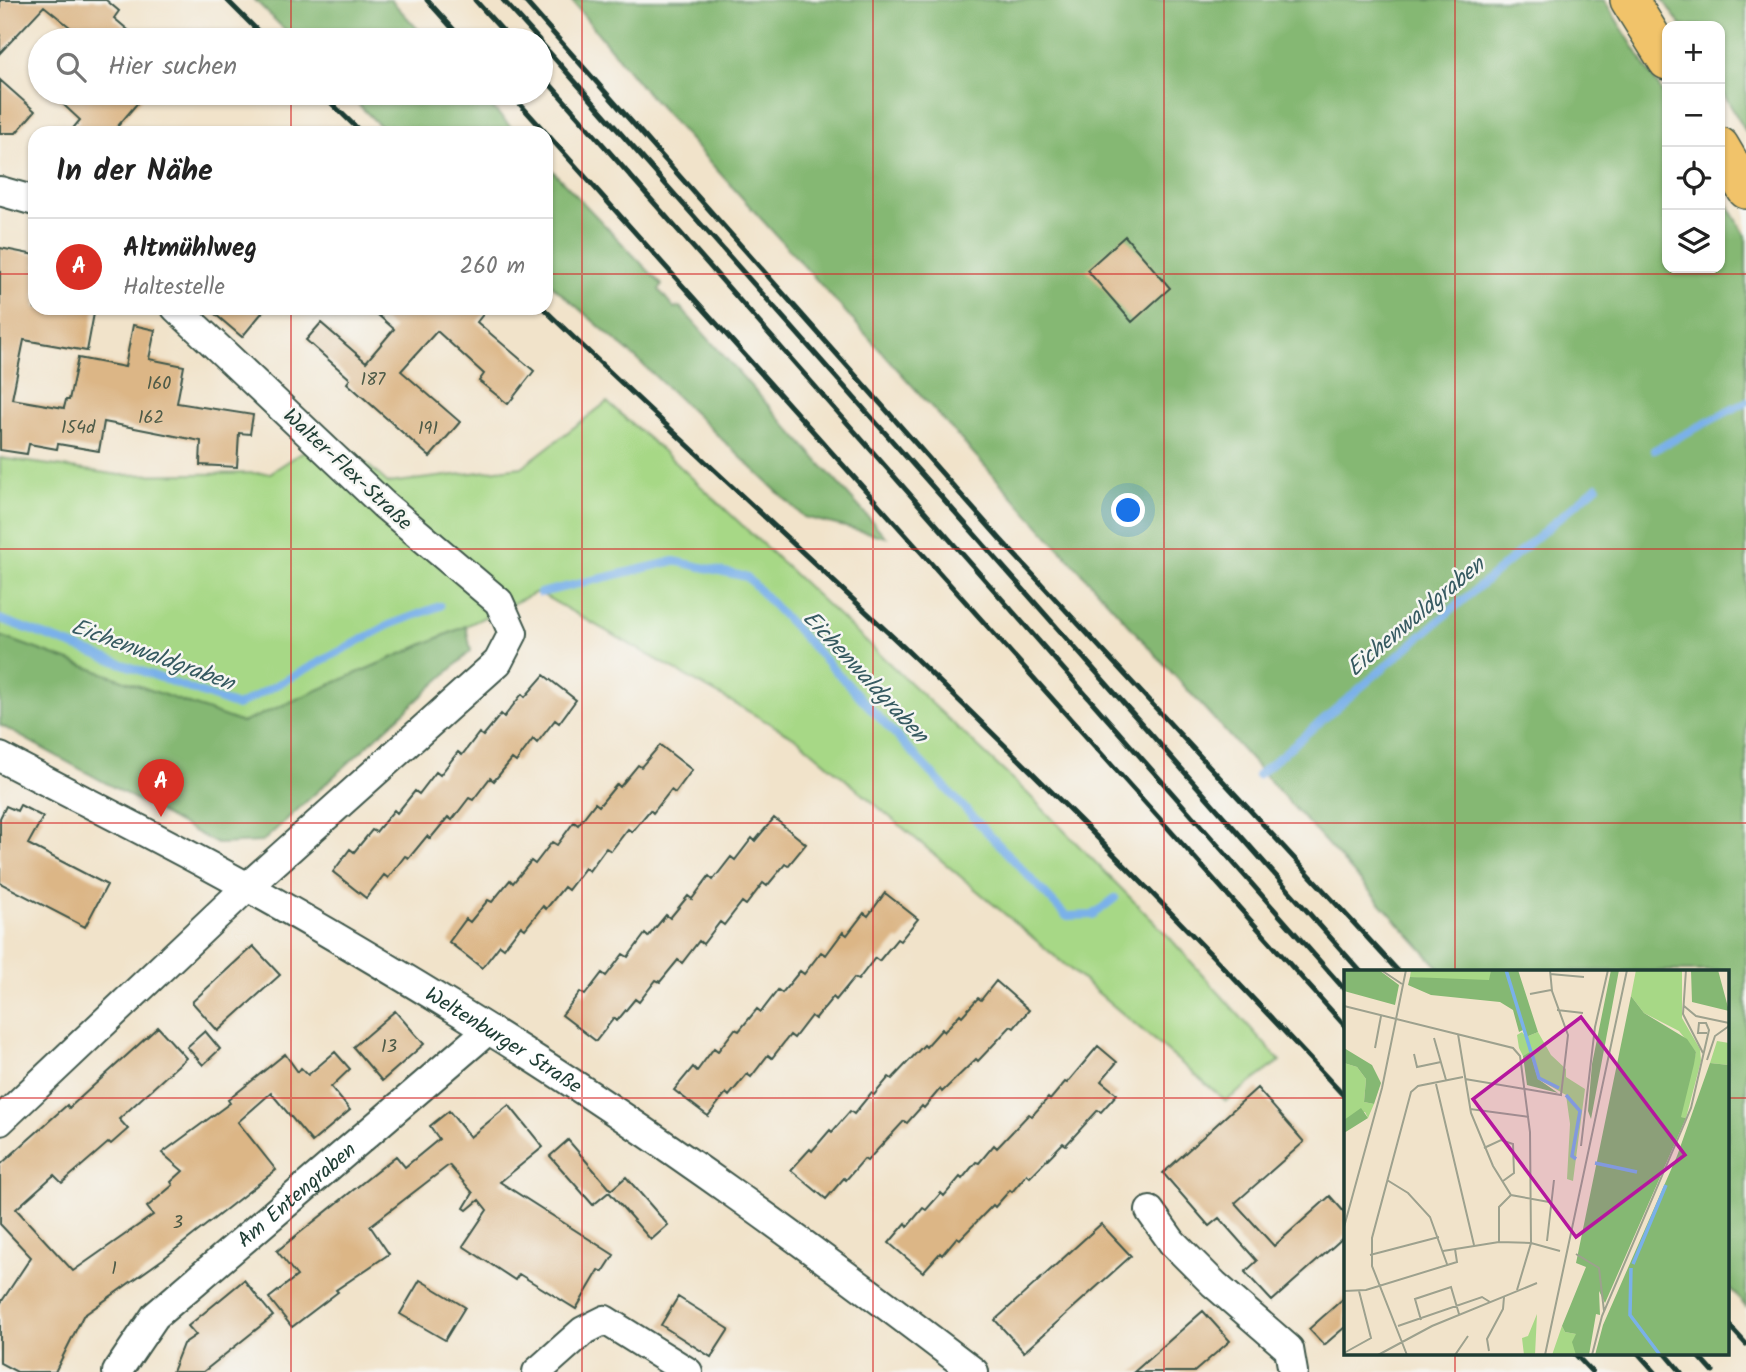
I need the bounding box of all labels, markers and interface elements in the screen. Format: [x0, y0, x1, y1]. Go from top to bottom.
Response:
map controls [1662, 21, 1725, 273]
button: + [1662, 21, 1725, 84]
search box [28, 28, 553, 105]
text: Hier suchen [108, 46, 237, 88]
icon: search [52, 48, 90, 86]
button: − [1662, 84, 1725, 147]
button: locate [1662, 147, 1725, 210]
text: In der Nähe [56, 148, 213, 196]
button: layers [1662, 210, 1725, 273]
text: Altmühlweg [123, 228, 257, 270]
text: A [72, 249, 86, 285]
text: 260 m [460, 249, 525, 285]
text: Haltestelle [123, 270, 225, 306]
house number: 187 [361, 366, 386, 395]
house number: 160 [147, 370, 171, 399]
street label: Walter-Flex-Straße [274, 401, 420, 540]
house number: 162 [138, 404, 164, 433]
house number: 154d [61, 414, 96, 443]
house number: 191 [418, 415, 438, 444]
your location [1111, 493, 1145, 527]
water label: Eichenwaldgraben [1339, 548, 1495, 686]
water label: Eichenwaldgraben [793, 602, 937, 754]
water label: Eichenwaldgraben [66, 610, 241, 703]
pin: A [138, 759, 184, 817]
inset map [1344, 970, 1728, 1354]
street label: Weltenburger Straße [418, 979, 589, 1104]
house number: 13 [381, 1033, 397, 1062]
street label: Am Entengraben [230, 1135, 364, 1257]
house number: 3 [173, 1209, 183, 1238]
house number: 1 [111, 1255, 117, 1284]

